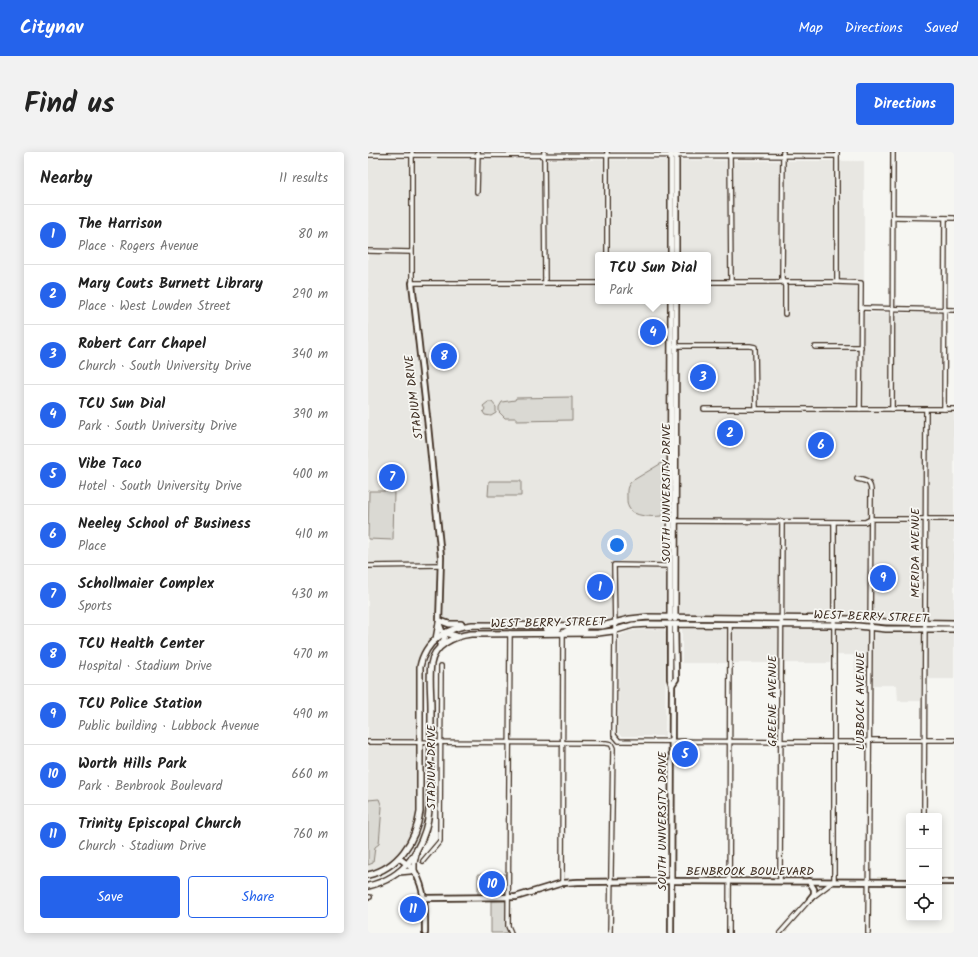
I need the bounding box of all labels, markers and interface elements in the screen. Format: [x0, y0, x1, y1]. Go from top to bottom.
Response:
text: Citynav [20, 13, 83, 43]
text: Map [798, 17, 823, 39]
text: Directions [845, 17, 903, 39]
text: Saved [925, 17, 958, 39]
text: Find us [24, 82, 115, 127]
button: Directions [856, 83, 954, 125]
text: Nearby [40, 165, 92, 192]
text: 11 results [279, 168, 328, 189]
text: The Harrison [78, 212, 162, 236]
text: 1 [51, 224, 55, 245]
text: 80 m [298, 224, 328, 245]
text: Place · Rogers Avenue [78, 236, 198, 257]
popup [595, 252, 711, 304]
text: TCU Sun Dial [609, 256, 697, 280]
text: Mary Couts Burnett Library [78, 272, 263, 296]
text: Park [609, 280, 633, 301]
text: 2 [49, 284, 57, 305]
text: 290 m [292, 284, 328, 305]
text: Place · West Lowden Street [78, 296, 230, 317]
pin: 4 [640, 317, 666, 347]
text: Robert Carr Chapel [78, 332, 206, 356]
pin: 8 [431, 341, 457, 371]
text: 3 [49, 344, 57, 365]
text: 340 m [291, 344, 328, 365]
street label: STADIUM DRIVE [399, 353, 429, 440]
text: Church · South University Drive [78, 356, 251, 377]
pin: 3 [690, 362, 716, 392]
text: TCU Sun Dial [78, 392, 165, 416]
text: 4 [49, 404, 57, 425]
text: 390 m [292, 404, 328, 425]
text: Park · South University Drive [78, 416, 237, 437]
pin: 2 [717, 418, 743, 448]
street label: SOUTH UNIVERSITY DRIVE [657, 422, 676, 563]
pin: 6 [808, 430, 834, 460]
text: Vibe Taco [78, 452, 141, 476]
pin: 7 [379, 462, 405, 492]
text: 5 [50, 464, 56, 485]
text: 400 m [292, 464, 328, 485]
text: Hotel · South University Drive [78, 476, 242, 497]
street label: MERIDA AVENUE [906, 507, 925, 598]
text: Neeley School of Business [78, 512, 251, 536]
text: 6 [49, 524, 57, 545]
text: 410 m [295, 524, 328, 545]
your location [607, 535, 627, 555]
text: Place [78, 536, 106, 557]
pin: 9 [870, 563, 896, 593]
text: Schollmaier Complex [78, 572, 214, 596]
pin: 1 [587, 572, 613, 602]
text: 7 [50, 584, 56, 605]
text: 430 m [291, 584, 328, 605]
text: Sports [78, 596, 112, 617]
street label: WEST BERRY STREET [813, 606, 930, 629]
street label: WEST BERRY STREET [491, 612, 607, 633]
text: TCU Health Center [78, 632, 204, 656]
text: 8 [49, 644, 57, 665]
text: 470 m [293, 644, 328, 665]
street label: LUBBOCK AVENUE [851, 651, 870, 750]
street label: GREENE AVENUE [763, 654, 782, 747]
text: Hospital · Stadium Drive [78, 656, 212, 677]
text: TCU Police Station [78, 692, 202, 716]
text: 9 [50, 704, 56, 725]
text: 490 m [292, 704, 328, 725]
text: Public building · Lubbock Avenue [78, 716, 259, 737]
street label: STADIUM DRIVE [422, 724, 441, 809]
pin: 5 [672, 739, 698, 769]
street label: SOUTH UNIVERSITY DRIVE [653, 750, 672, 891]
text: Worth Hills Park [78, 752, 186, 776]
text: 10 [48, 764, 58, 785]
text: 660 m [291, 764, 328, 785]
text: Park · Benbrook Boulevard [78, 776, 222, 797]
text: Trinity Episcopal Church [78, 812, 241, 836]
map controls [906, 813, 942, 921]
button: + [906, 813, 942, 849]
text: 11 [49, 824, 57, 845]
text: 760 m [293, 824, 328, 845]
text: Church · Stadium Drive [78, 836, 206, 857]
button: − [906, 849, 942, 885]
street label: BENBROOK BOULEVARD [686, 862, 814, 881]
pin: 10 [479, 869, 505, 899]
button: Save [40, 876, 180, 918]
button: Share [188, 876, 328, 918]
button: locate [906, 885, 942, 921]
pin: 11 [400, 894, 426, 924]

